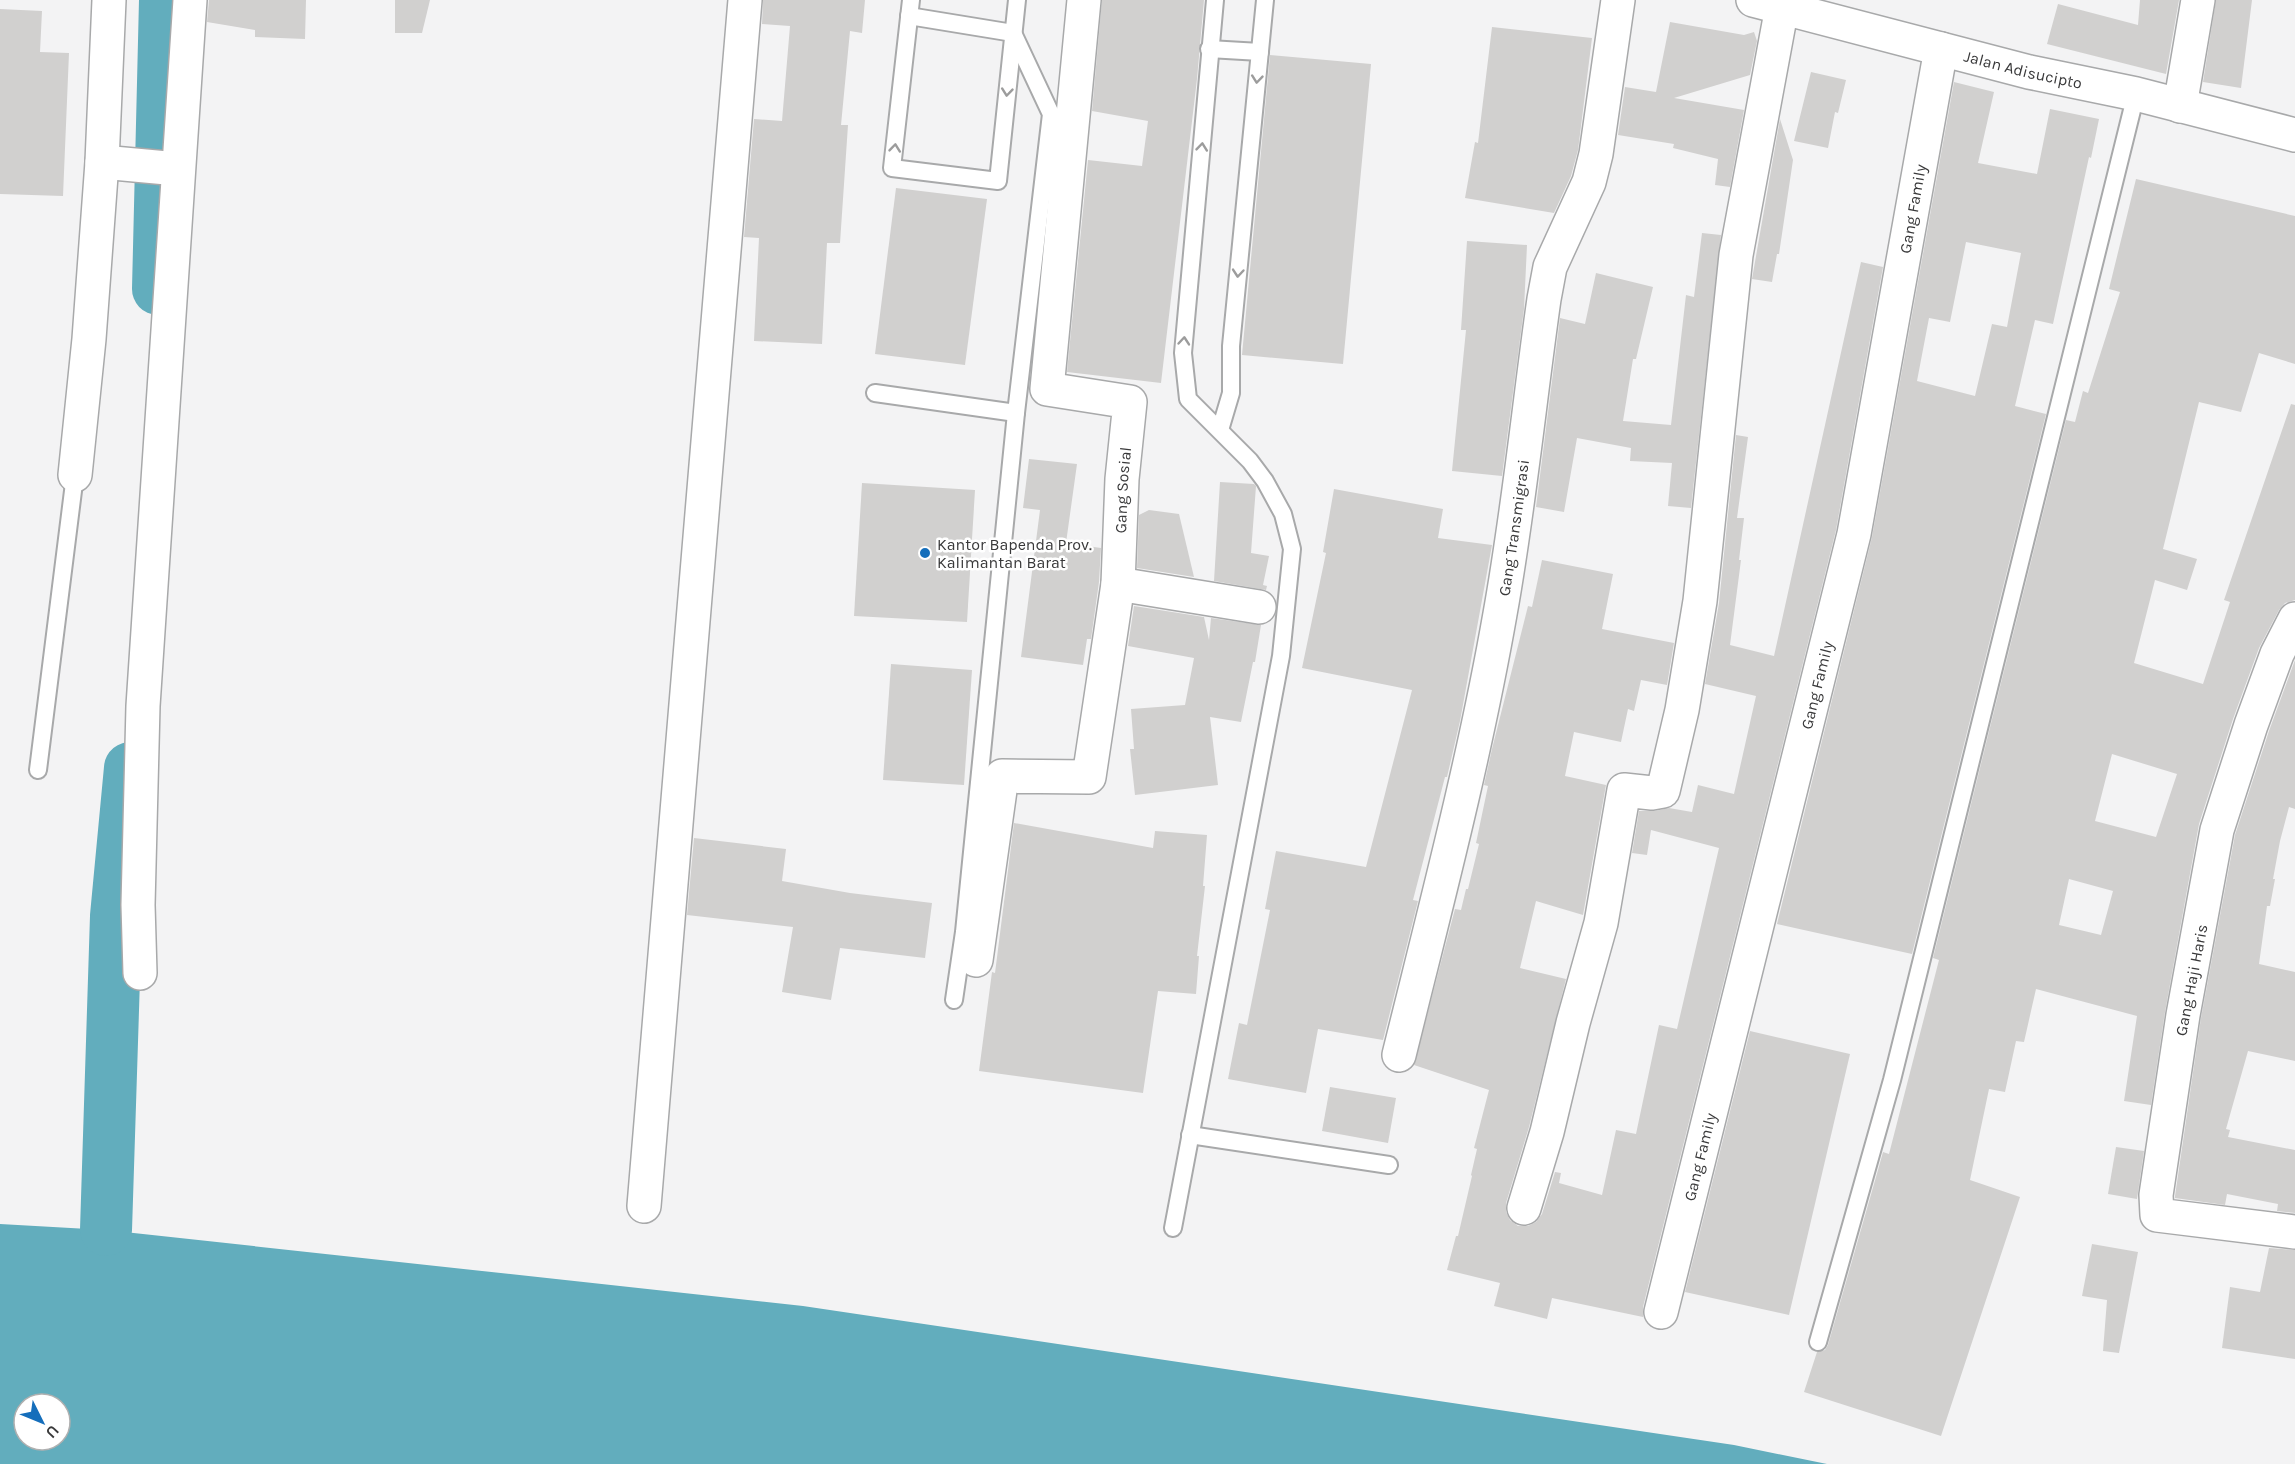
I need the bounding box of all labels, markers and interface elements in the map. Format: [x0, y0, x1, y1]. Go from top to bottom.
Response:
street label: Jalan Adisucipto [1962, 46, 2084, 93]
one-way arrow [1251, 75, 1264, 84]
one-way arrow [1001, 87, 1014, 96]
one-way arrow [1195, 143, 1208, 152]
one-way arrow [888, 144, 900, 153]
street label: Gang Family [1896, 162, 1930, 255]
one-way arrow [1232, 269, 1245, 278]
one-way arrow [1177, 337, 1190, 346]
street label: Gang Sosial [1111, 446, 1135, 534]
street label: Gang Transmigrasi [1494, 458, 1533, 597]
place label: Kantor Bapenda Prov. Kalimantan Barat [937, 535, 1092, 572]
marker: Kantor Bapenda Prov. Kalimantan Barat [918, 546, 932, 560]
street label: Gang Family [1797, 639, 1837, 731]
street label: Gang Haji Haris [2171, 923, 2212, 1037]
street label: Gang Family [1680, 1110, 1720, 1203]
north arrow [12, 1392, 72, 1452]
text: U [42, 1421, 63, 1442]

